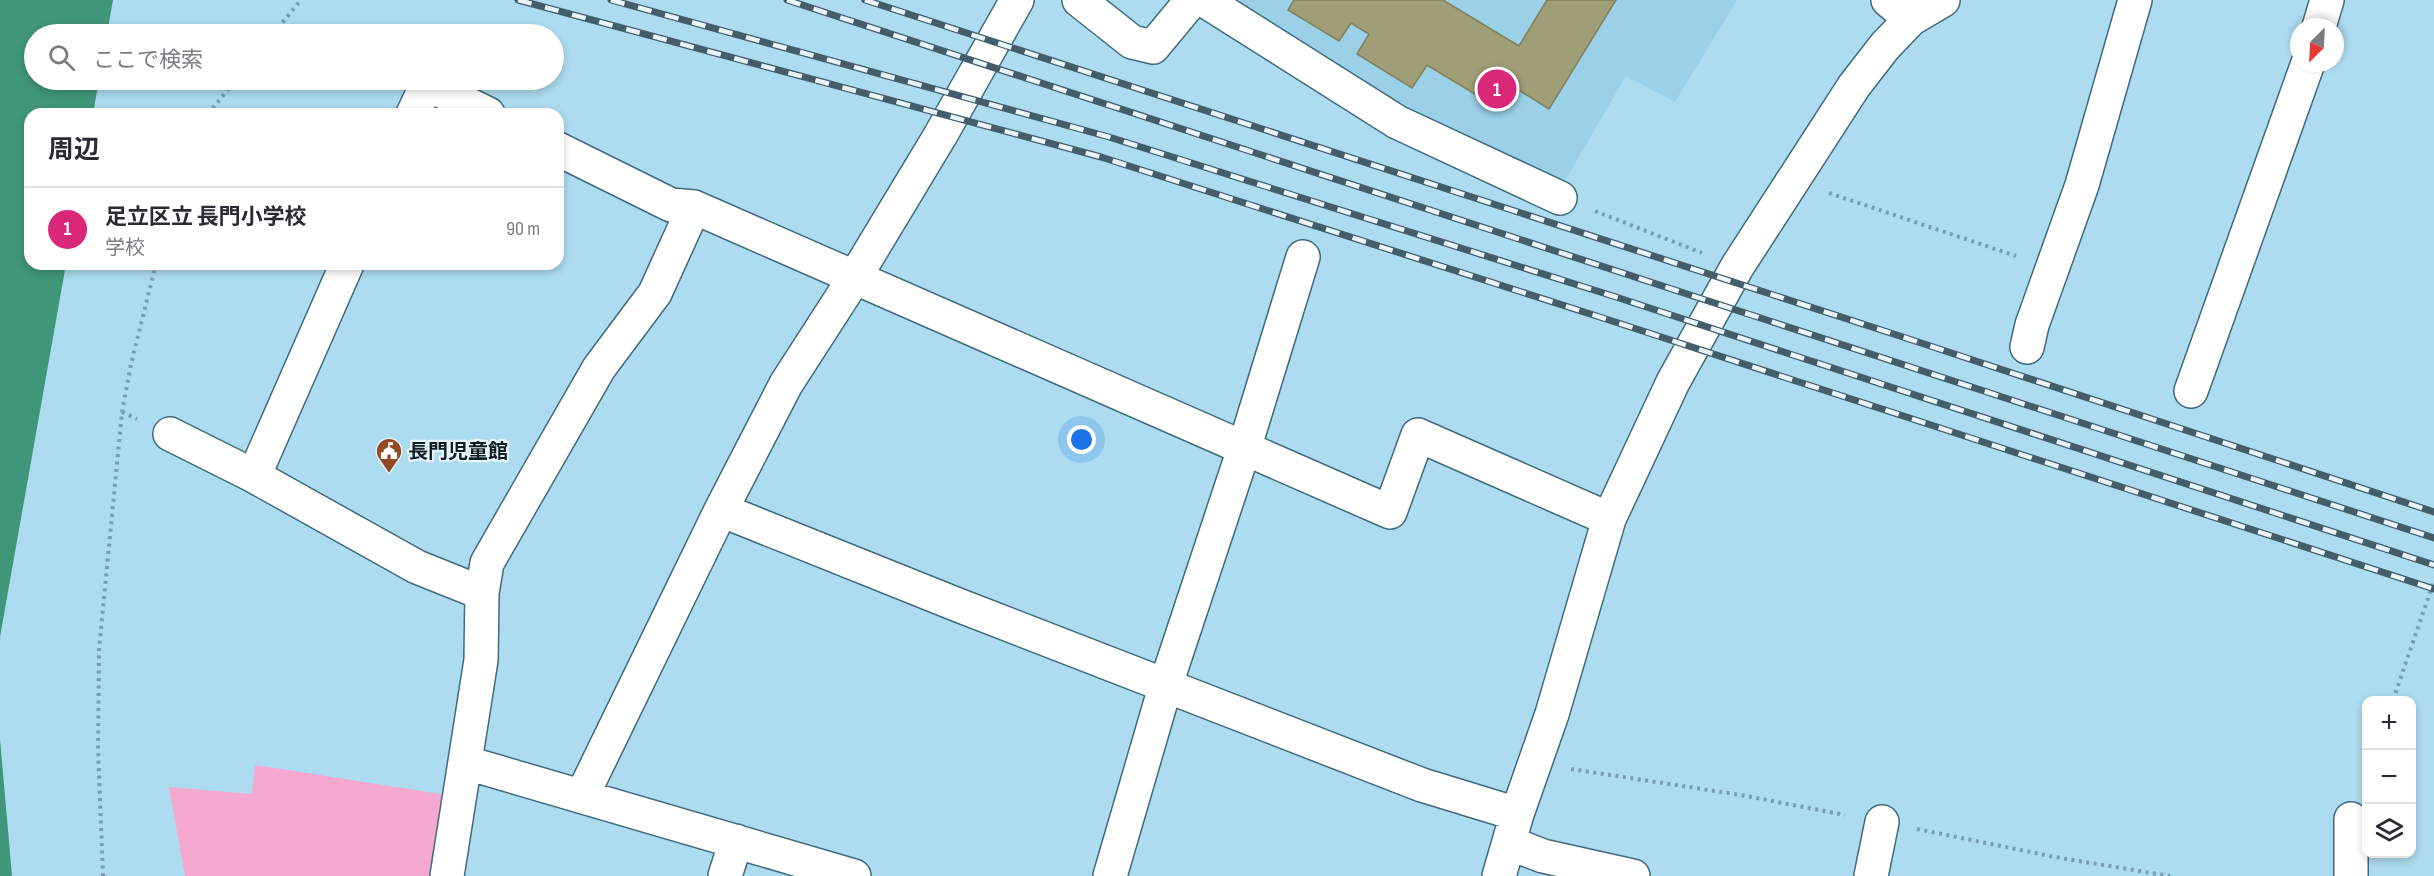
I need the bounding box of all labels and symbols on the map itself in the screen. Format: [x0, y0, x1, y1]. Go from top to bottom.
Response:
north arrow [2290, 18, 2344, 72]
pin: 1 [1478, 66, 1516, 112]
your location [1067, 425, 1096, 454]
public building icon: 長門児童館 [374, 436, 404, 474]
place label: 長門児童館 [408, 440, 508, 464]

